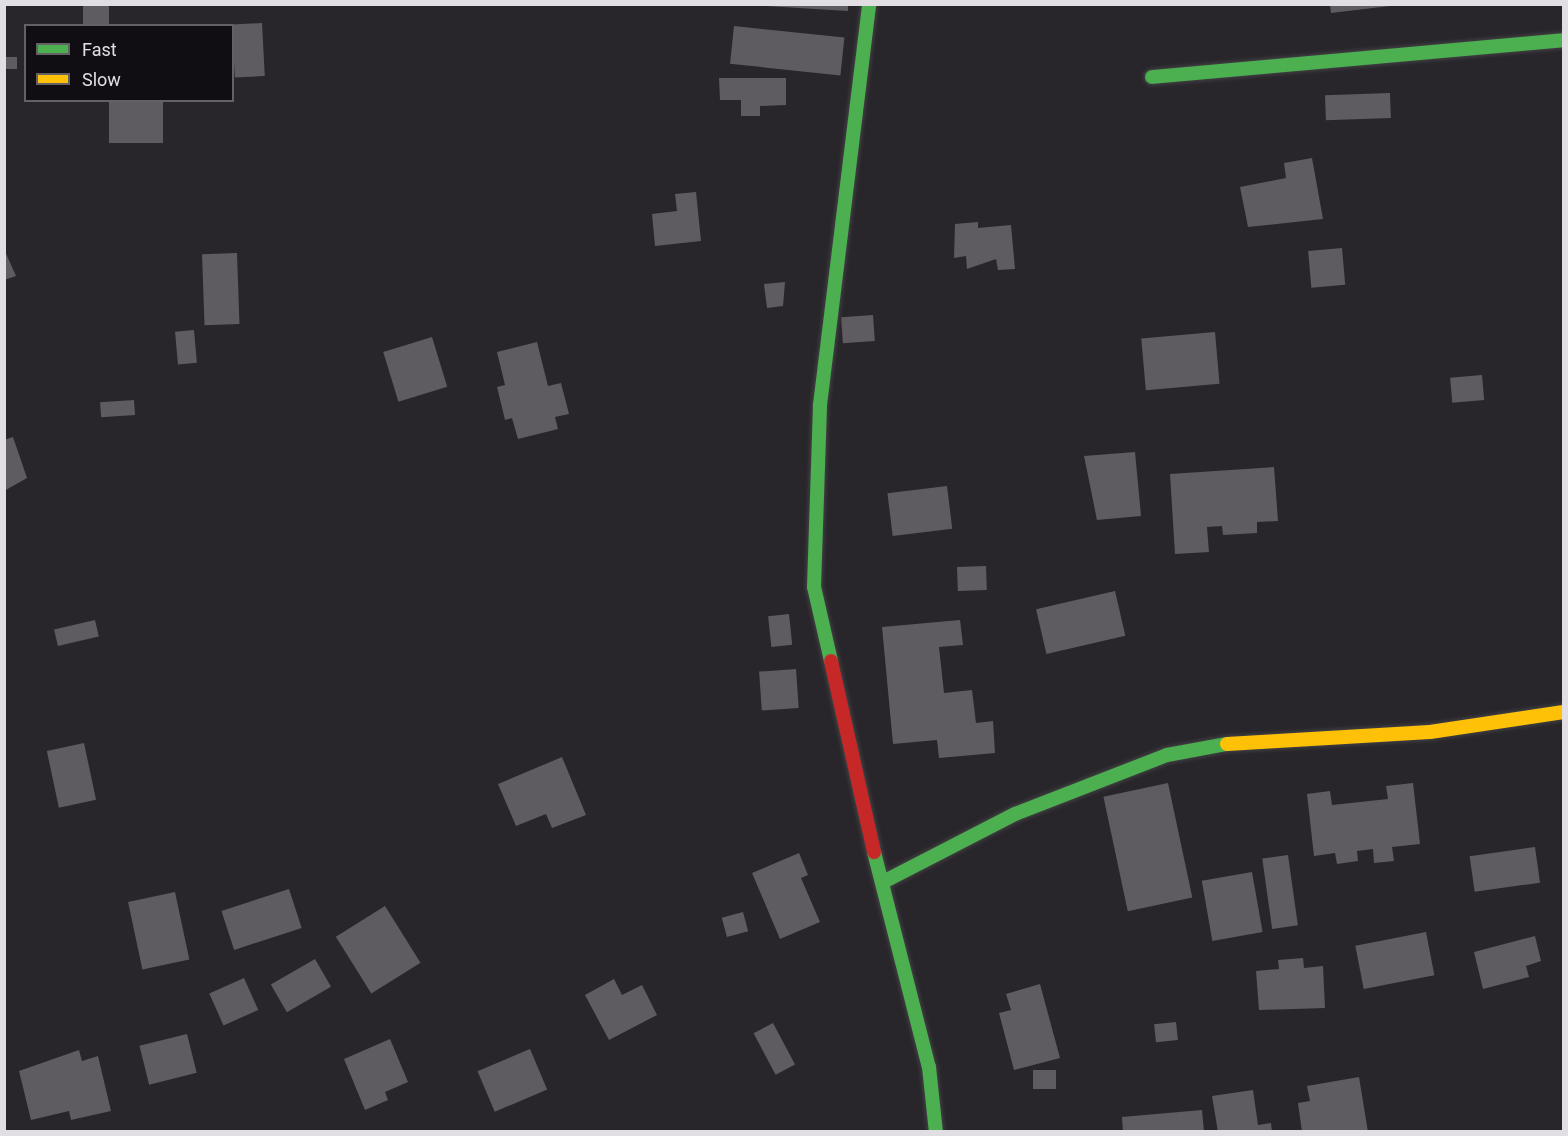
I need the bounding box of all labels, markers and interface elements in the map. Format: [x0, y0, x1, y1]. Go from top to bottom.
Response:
legend [24, 24, 234, 102]
text: Fast [82, 39, 117, 60]
text: Slow [82, 69, 121, 90]

